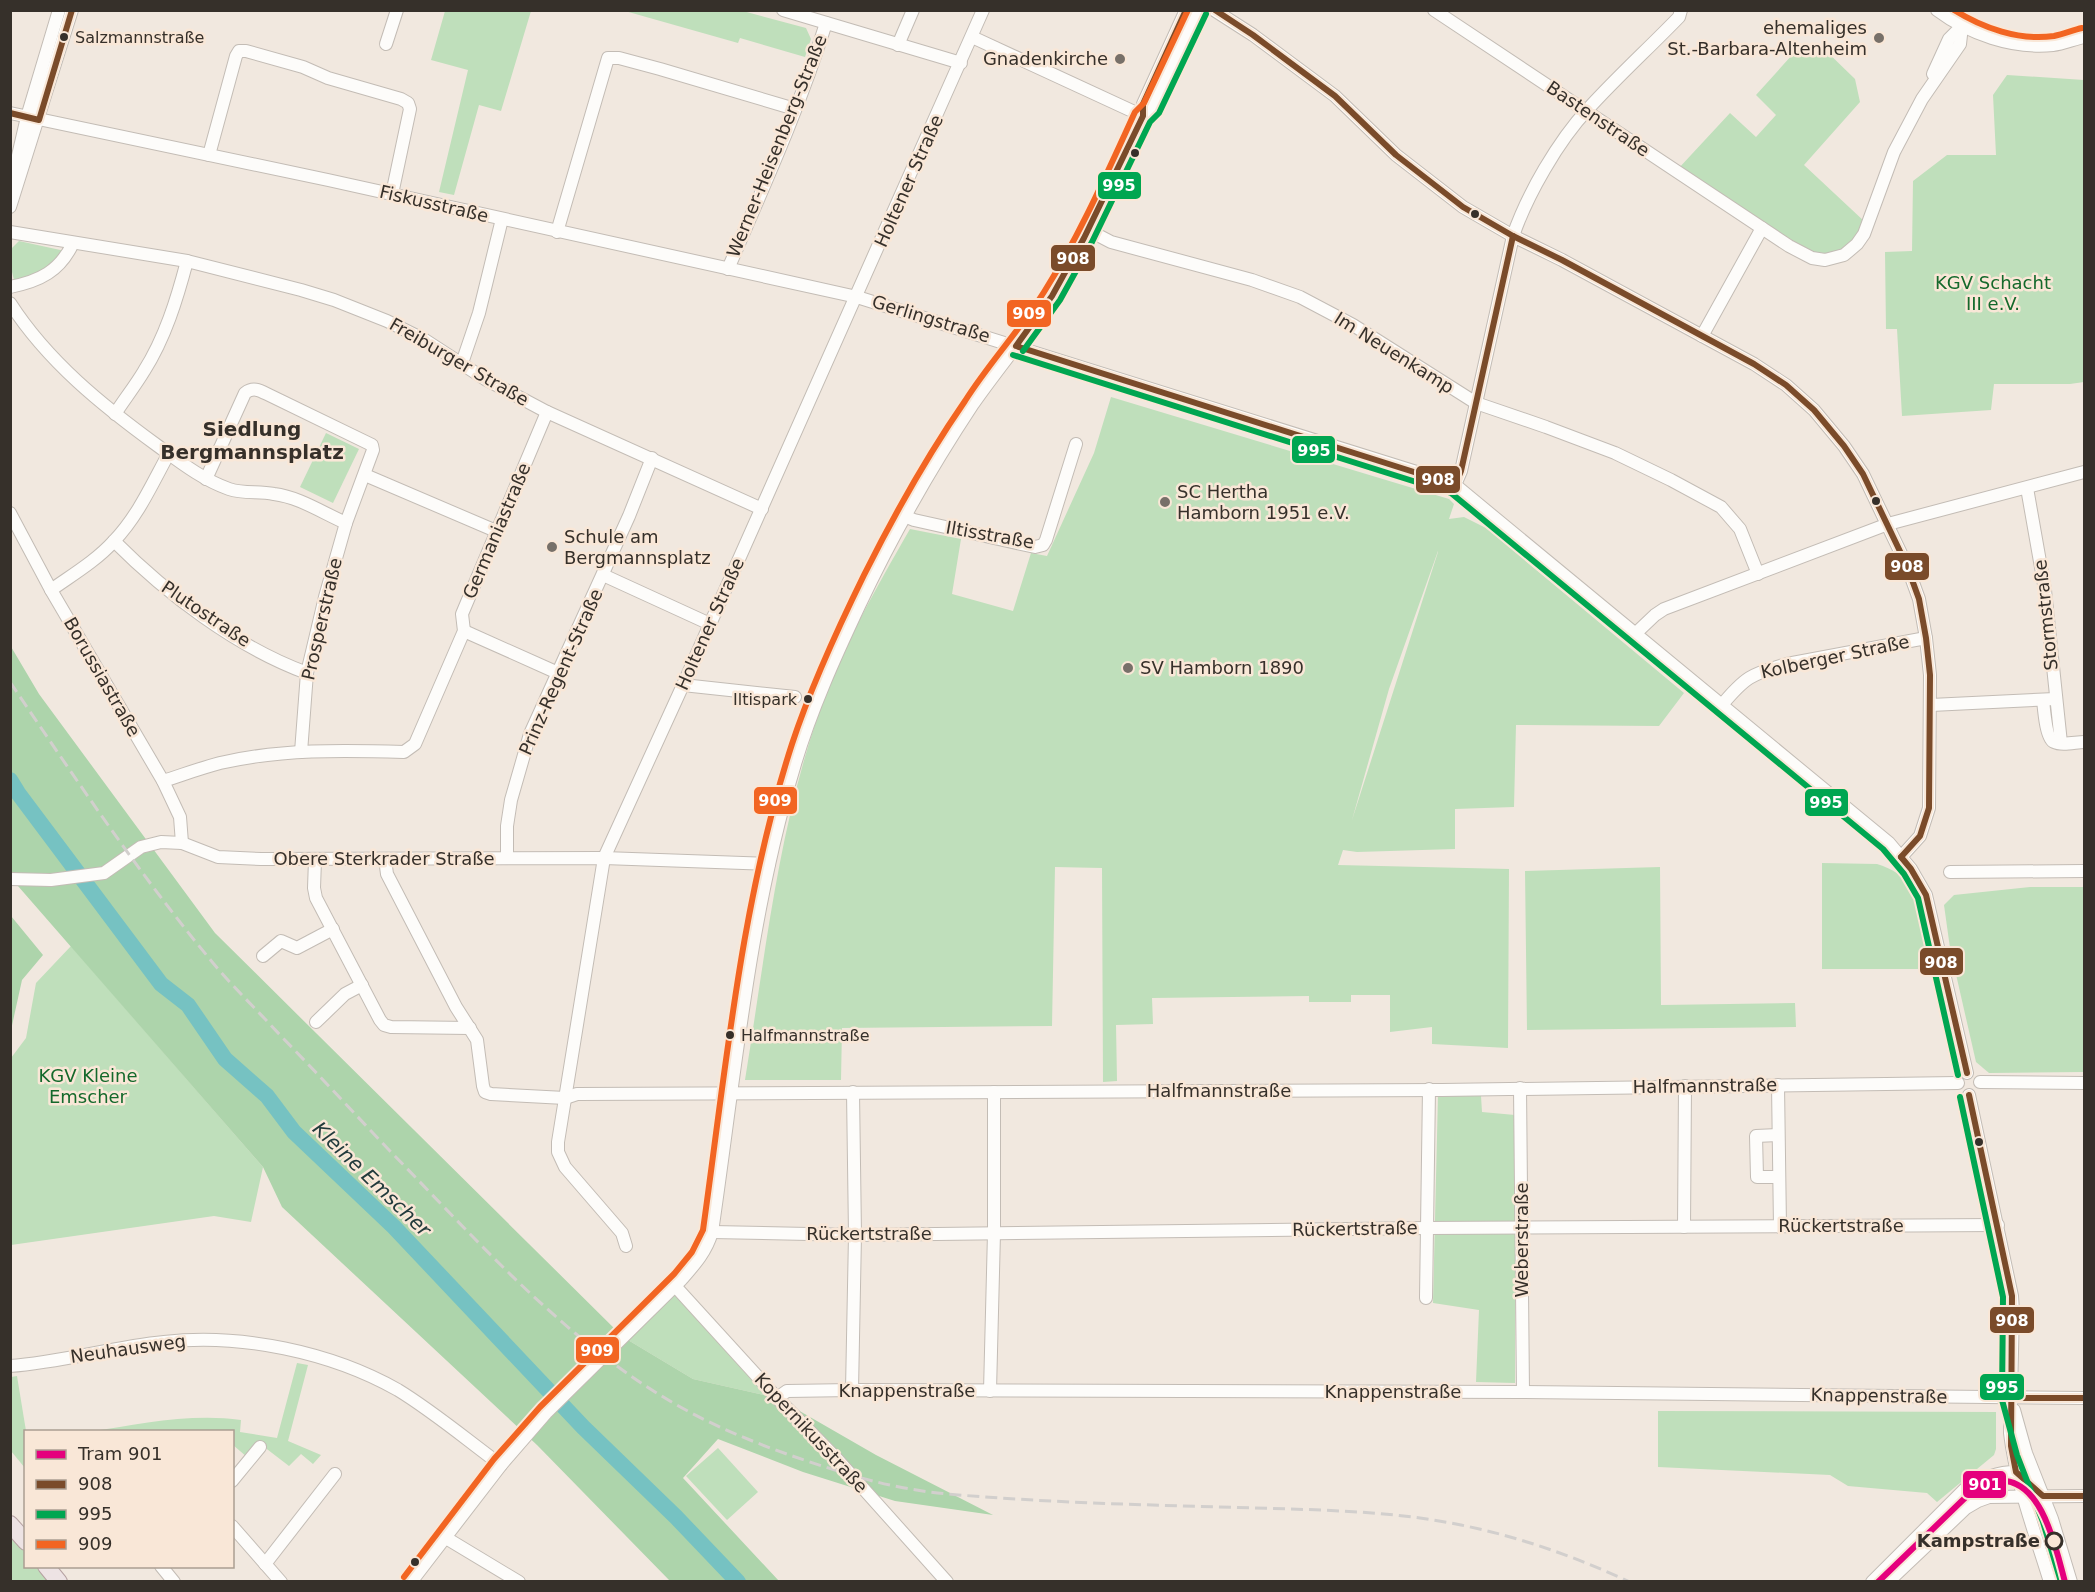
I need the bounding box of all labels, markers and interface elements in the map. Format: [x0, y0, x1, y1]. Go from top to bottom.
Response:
place label: ehemaliges St.-Barbara-Altenheim [1667, 17, 1867, 59]
place label: Salzmannstraße [75, 28, 204, 47]
marker: Salzmannstraße [58, 31, 70, 43]
street label: Werner-Heisenberg-Straße [722, 31, 831, 260]
marker: ehemaliges St.-Barbara-Altenheim [1872, 31, 1886, 45]
place label: Gnadenkirche [983, 48, 1108, 69]
marker: Gnadenkirche [1113, 52, 1127, 66]
street label: Bastenstraße [1543, 76, 1654, 161]
street label: Holtener Straße [870, 111, 947, 250]
unlabelled marker [1129, 147, 1141, 159]
line badge: 995 [1097, 171, 1142, 200]
text: 995 [1102, 176, 1136, 195]
street label: Fiskusstraße [377, 181, 491, 226]
unlabelled marker [1469, 208, 1481, 220]
line badge: 908 [1050, 244, 1096, 272]
text: 908 [1056, 249, 1090, 268]
park label: KGV Schacht III e.V. [1935, 272, 2051, 314]
street label: Gerlingstraße [869, 291, 993, 346]
line badge: 909 [1006, 299, 1052, 328]
text: 909 [1012, 304, 1046, 323]
street label: Im Neuenkamp [1331, 307, 1458, 398]
street label: Freiburger Straße [386, 313, 532, 410]
district label: Siedlung Bergmannsplatz [160, 417, 344, 464]
line badge: 995 [1291, 435, 1336, 464]
text: 995 [1297, 441, 1331, 460]
street label: Germaniastraße [458, 460, 535, 602]
line badge: 908 [1415, 465, 1461, 494]
text: 908 [1421, 470, 1455, 489]
place label: SC Hertha Hamborn 1951 e.V. [1177, 481, 1350, 523]
marker: SC Hertha Hamborn 1951 e.V. [1158, 495, 1172, 509]
unlabelled marker [1870, 495, 1882, 507]
street label: Iltisstraße [944, 516, 1036, 553]
place label: Schule am Bergmannsplatz [564, 526, 711, 568]
marker: Schule am Bergmannsplatz [545, 540, 559, 554]
line badge: 908 [1884, 552, 1930, 581]
street label: Holtener Straße [671, 554, 748, 693]
street label: Prosperstraße [297, 556, 346, 682]
text: 908 [1890, 557, 1924, 576]
street label: Stormstraße [2029, 559, 2062, 672]
street label: Plutostraße [158, 576, 255, 651]
street label: Prinz-Regent-Straße [514, 585, 607, 758]
street label: Borussiastraße [60, 613, 145, 740]
street label: Kolberger Straße [1759, 630, 1911, 683]
place label: SV Hamborn 1890 [1140, 657, 1304, 678]
marker: SV Hamborn 1890 [1121, 661, 1135, 675]
place label: Iltispark [733, 690, 798, 709]
marker: Iltispark [802, 693, 814, 705]
line badge: 909 [753, 786, 798, 815]
line badge: 995 [1804, 788, 1849, 817]
text: 909 [758, 791, 792, 810]
text: 995 [1809, 793, 1843, 812]
street label: Obere Sterkrader Straße [273, 848, 495, 869]
line badge: 908 [1919, 947, 1964, 976]
text: 908 [1924, 953, 1958, 972]
place label: Halfmannstraße [741, 1026, 870, 1045]
marker: Halfmannstraße [724, 1029, 736, 1041]
park label: KGV Kleine Emscher [38, 1065, 138, 1107]
street label: Halfmannstraße [1633, 1074, 1777, 1097]
street label: Halfmannstraße [1147, 1080, 1291, 1101]
water label: Kleine Emscher [308, 1117, 437, 1243]
unlabelled marker [1973, 1136, 1985, 1148]
street label: Weberstraße [1511, 1183, 1532, 1298]
street label: Rückertstraße [1778, 1215, 1904, 1236]
street label: Rückertstraße [1292, 1217, 1418, 1240]
street label: Rückertstraße [806, 1223, 932, 1244]
line badge: 908 [1989, 1306, 2035, 1334]
text: 908 [1995, 1311, 2029, 1330]
street label: Neuhausweg [69, 1330, 187, 1367]
line badge: 909 [575, 1336, 620, 1364]
text: 909 [580, 1341, 614, 1360]
street label: Kopernikusstraße [751, 1369, 872, 1497]
line badge: 995 [1979, 1373, 2025, 1401]
text: 995 [1985, 1378, 2019, 1397]
street label: Knappenstraße [839, 1380, 975, 1401]
street label: Knappenstraße [1325, 1381, 1461, 1402]
street label: Knappenstraße [1810, 1384, 1948, 1407]
legend [24, 1430, 234, 1568]
text: Tram 901 [77, 1443, 162, 1464]
line badge: 901 [1962, 1470, 2007, 1499]
text: 908 [78, 1473, 112, 1494]
text: 901 [1968, 1475, 2002, 1494]
text: 995 [78, 1503, 112, 1524]
place label: Kampstraße [1917, 1530, 2040, 1551]
marker: Kampstraße [2045, 1532, 2063, 1550]
text: 909 [78, 1533, 112, 1554]
unlabelled marker [409, 1556, 421, 1568]

